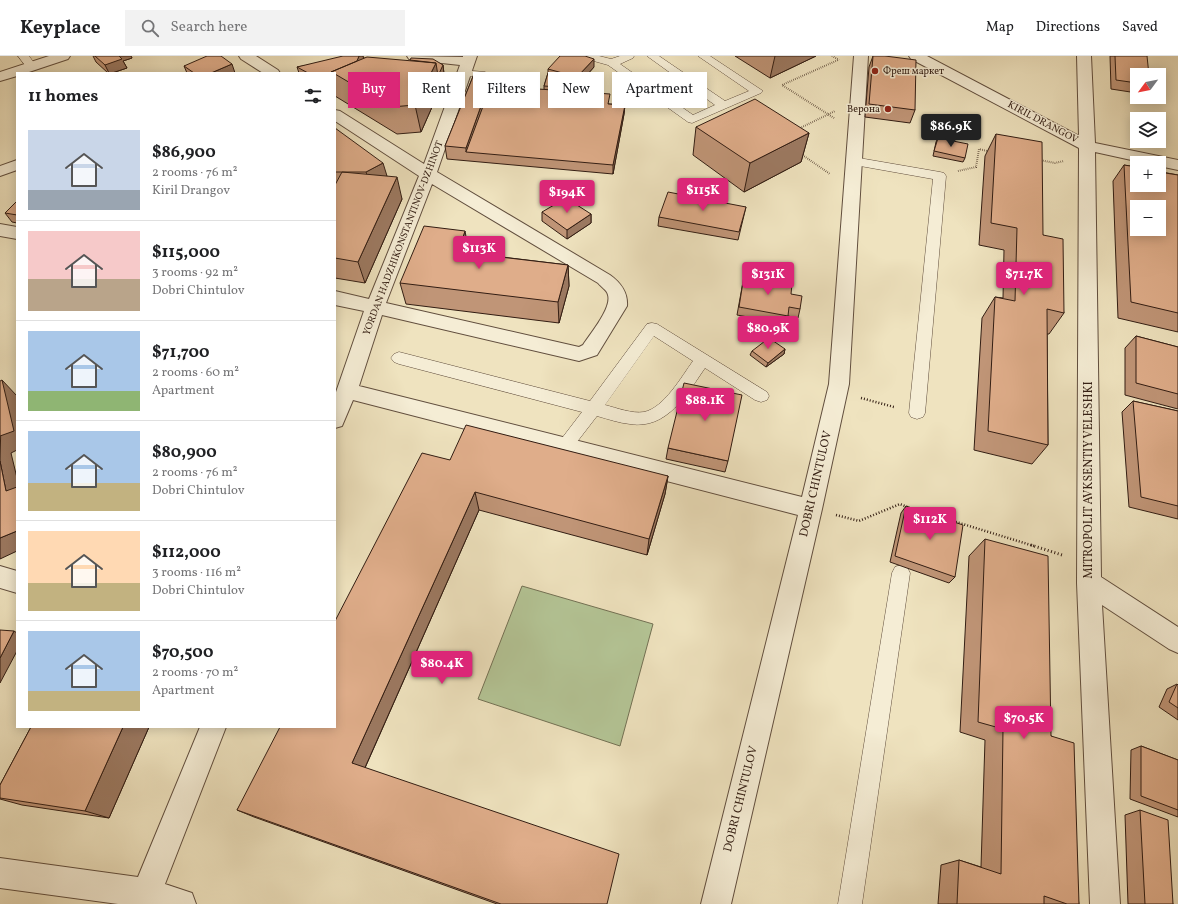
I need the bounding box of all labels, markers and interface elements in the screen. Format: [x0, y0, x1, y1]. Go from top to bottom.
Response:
search box [125, 10, 405, 46]
text: Keyplace [20, 15, 101, 41]
icon: search [139, 17, 161, 39]
text: Search here [171, 17, 247, 38]
text: Map [986, 18, 1014, 37]
text: Directions [1036, 18, 1100, 37]
text: Saved [1122, 18, 1158, 37]
place label: Фреш маркет [883, 64, 944, 78]
marker: Фреш маркет [870, 66, 880, 76]
north arrow [1130, 68, 1166, 104]
map controls [1130, 68, 1166, 236]
chip: Buy [348, 72, 400, 108]
chip: Rent [408, 72, 465, 108]
chip: Filters [473, 72, 540, 108]
chip: New [548, 72, 604, 108]
chip: Apartment [612, 72, 707, 108]
text: 11 homes [28, 85, 98, 108]
icon: filters [302, 85, 324, 107]
street label: KIRIL DRANGOV [1005, 97, 1081, 147]
place label: Верона [847, 102, 880, 116]
marker: Верона [883, 104, 893, 114]
button: layers [1130, 112, 1166, 148]
pin: $86.9K [918, 114, 984, 148]
text: $86.9K [930, 118, 972, 136]
street label: YORDAN HADZHIKONSTANTINOV-DZHINOT [359, 139, 447, 337]
text: $86,900 [152, 141, 216, 164]
icon: home [60, 146, 108, 194]
button: + [1130, 156, 1166, 192]
text: 2 rooms · 76 m² [152, 164, 237, 182]
pin: $115K [675, 178, 731, 212]
pin: $194K [539, 180, 595, 214]
text: Kiril Drangov [152, 182, 230, 200]
text: $115K [686, 182, 720, 200]
text: $194K [549, 184, 585, 202]
button: − [1130, 200, 1166, 236]
pin: $113K [451, 236, 507, 270]
text: $113K [462, 240, 496, 258]
text: $115,000 [152, 241, 220, 264]
icon: home [60, 247, 108, 295]
pin: $131K [740, 262, 796, 296]
pin: $71.7K [991, 262, 1057, 296]
text: 3 rooms · 92 m² [152, 264, 238, 282]
text: $131K [751, 266, 785, 284]
text: $71.7K [1005, 266, 1043, 284]
text: Dobri Chintulov [152, 282, 245, 300]
pin: $80.9K [735, 316, 801, 350]
text: $80.9K [747, 320, 789, 338]
text: $71,700 [152, 341, 209, 364]
icon: home [60, 347, 108, 395]
text: 2 rooms · 60 m² [152, 364, 239, 382]
street label: MITROPOLIT AVKSENTIY VELESHKI [1081, 381, 1097, 579]
text: Apartment [152, 382, 215, 400]
pin: $88.1K [672, 388, 738, 422]
text: $88.1K [685, 392, 725, 410]
street label: DOBRI CHINTULOV [796, 429, 836, 539]
text: $80,900 [152, 441, 217, 464]
icon: home [60, 447, 108, 495]
text: 2 rooms · 76 m² [152, 464, 237, 482]
text: Dobri Chintulov [152, 482, 245, 500]
pin: $112K [902, 507, 958, 541]
text: $112K [913, 511, 947, 529]
text: $112,000 [152, 541, 221, 564]
icon: home [60, 547, 108, 595]
text: 3 rooms · 116 m² [152, 564, 241, 582]
text: Dobri Chintulov [152, 582, 245, 600]
text: $70,500 [152, 641, 213, 664]
icon: home [60, 647, 108, 695]
pin: $80.4K [409, 651, 475, 685]
text: $80.4K [420, 655, 464, 673]
text: 2 rooms · 70 m² [152, 664, 238, 682]
text: Apartment [152, 682, 215, 700]
pin: $70.5K [991, 706, 1057, 740]
text: $70.5K [1004, 710, 1044, 728]
street label: DOBRI CHINTULOV [720, 744, 762, 854]

